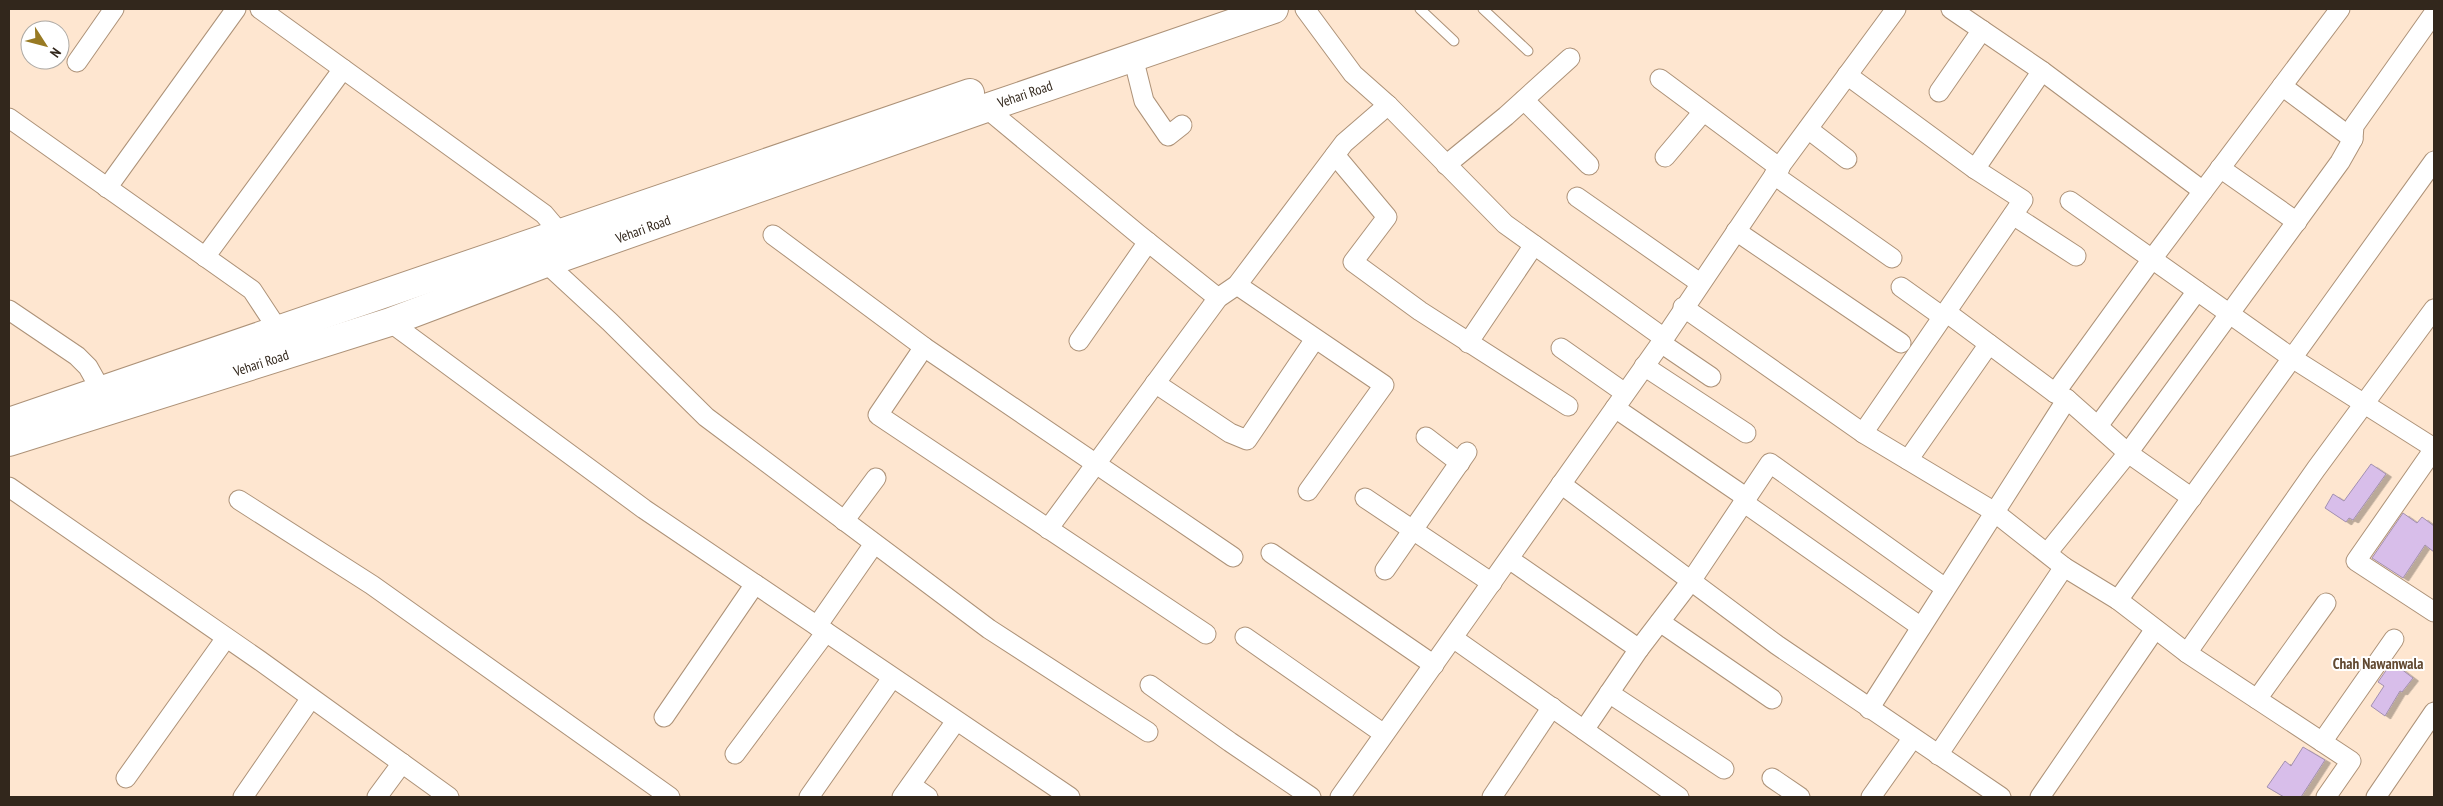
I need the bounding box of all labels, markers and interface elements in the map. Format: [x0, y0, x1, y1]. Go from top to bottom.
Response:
north arrow [20, 20, 70, 70]
text: N [46, 44, 65, 61]
street label: Vehari Road [994, 76, 1055, 112]
street label: Vehari Road [612, 211, 673, 248]
street label: Vehari Road [230, 346, 291, 381]
district label: Chah Nawanwala [2333, 654, 2423, 673]

